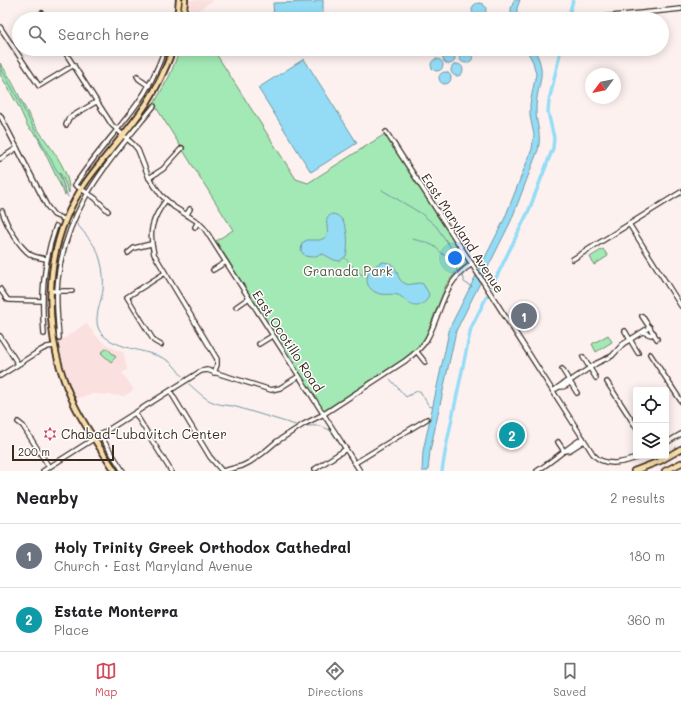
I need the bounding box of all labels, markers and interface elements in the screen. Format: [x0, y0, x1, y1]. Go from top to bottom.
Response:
search box [12, 12, 669, 56]
icon: search [26, 23, 48, 45]
text: Search here [58, 24, 149, 44]
north arrow [585, 68, 621, 104]
street label: East Maryland Avenue [418, 170, 509, 296]
your location [445, 248, 465, 268]
park label: Granada Park [303, 262, 393, 279]
street label: East Ocotillo Road [249, 287, 328, 395]
pin: 1 [511, 301, 537, 331]
map controls [633, 387, 669, 459]
button: locate [633, 387, 669, 423]
pin: 2 [499, 420, 525, 450]
button: layers [633, 423, 669, 459]
place label: Chabad-Lubavitch Center [61, 425, 227, 442]
synagogue icon: Chabad-Lubavitch Center [42, 426, 58, 442]
scale bar [12, 443, 114, 462]
text: 200 m [18, 444, 50, 459]
text: Nearby [16, 486, 78, 508]
text: 2 results [610, 489, 665, 506]
text: Holy Trinity Greek Orthodox Cathedral [54, 537, 351, 557]
text: 1 [26, 547, 32, 564]
text: 180 m [629, 547, 665, 564]
text: Church · East Maryland Avenue [54, 557, 253, 574]
text: Estate Monterra [54, 601, 178, 621]
text: 2 [25, 611, 33, 628]
text: 360 m [627, 611, 665, 628]
text: Place [54, 621, 89, 638]
tab: Map [95, 660, 117, 699]
tab: Directions [307, 660, 363, 699]
tab: Saved [553, 660, 586, 699]

